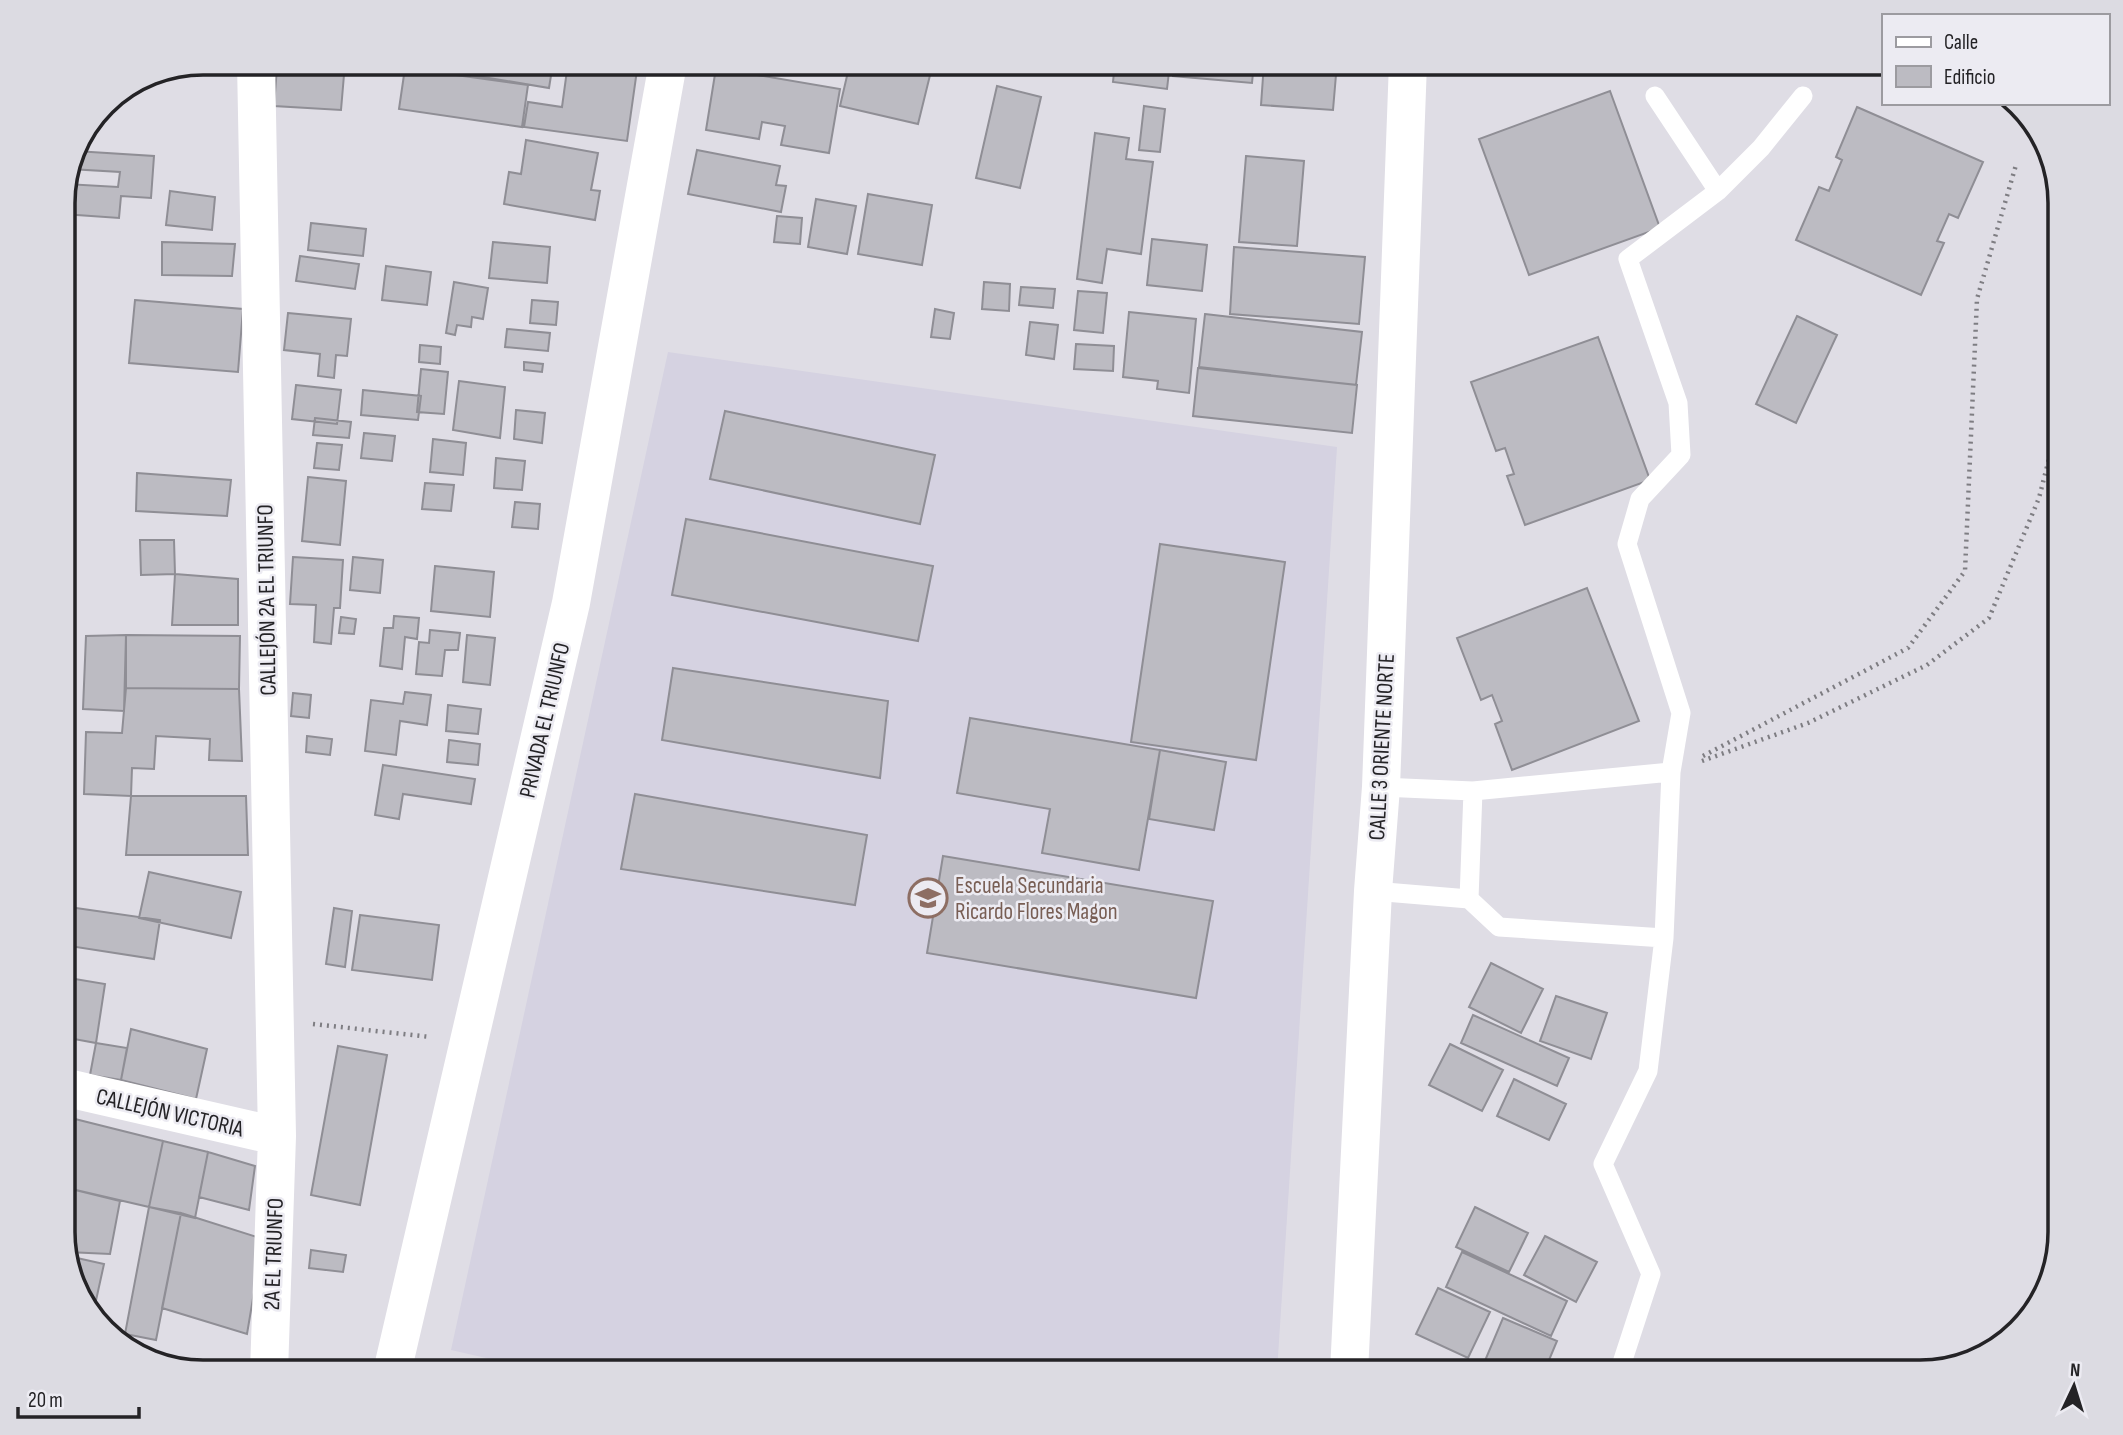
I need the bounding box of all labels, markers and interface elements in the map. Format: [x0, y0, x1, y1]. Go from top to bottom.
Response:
legend [1882, 14, 2109, 105]
text: Calle [1944, 30, 1978, 55]
text: Edificio [1944, 65, 1995, 90]
street label: CALLEJÓN 2A EL TRIUNFO [251, 504, 283, 696]
street label: PRIVADA EL TRIUNFO [514, 640, 576, 801]
street label: CALLE 3 ORIENTE NORTE [1363, 653, 1401, 841]
place label: Escuela Secundaria Ricardo Flores Magon [955, 872, 1118, 926]
school or university icon: Escuela Secundaria Ricardo Flores Magon [907, 877, 949, 919]
street label: CALLEJÓN VICTORIA [93, 1082, 246, 1144]
street label: 2A EL TRIUNFO [258, 1197, 290, 1311]
north arrow [2039, 1351, 2109, 1421]
text: N [2069, 1359, 2081, 1382]
scale bar [18, 1376, 138, 1420]
text: 20 m [28, 1388, 63, 1413]

